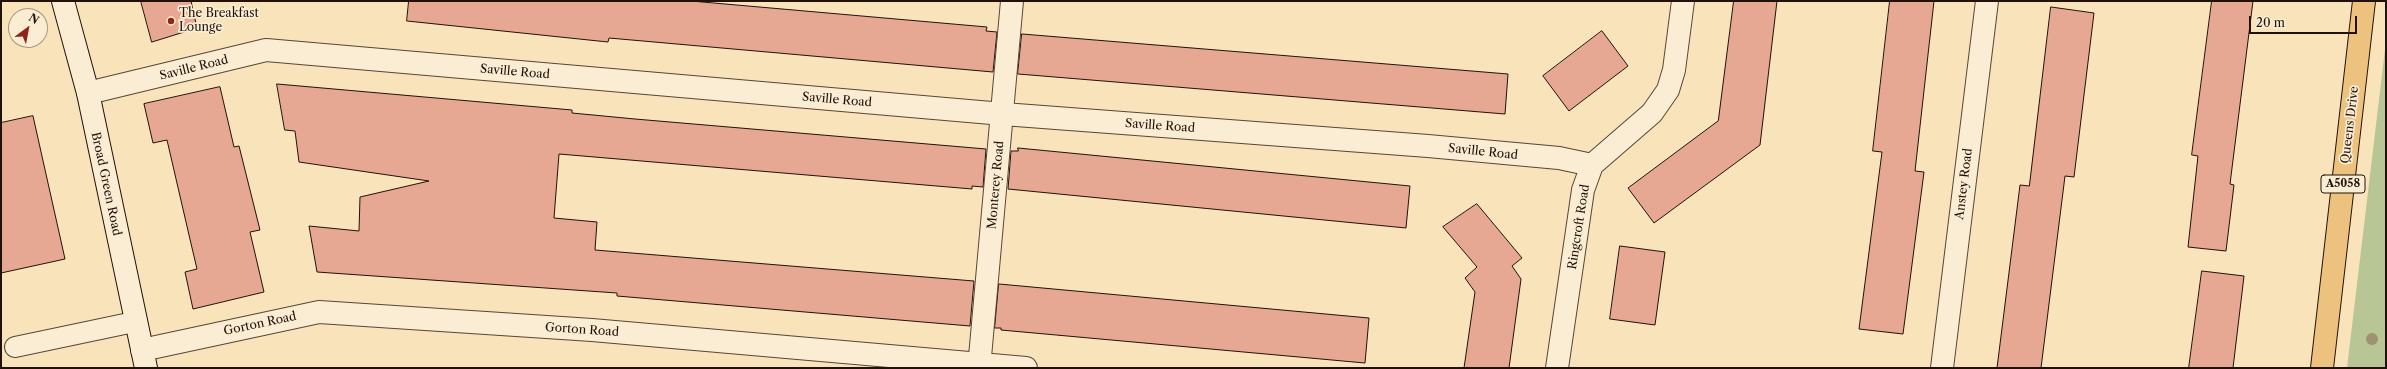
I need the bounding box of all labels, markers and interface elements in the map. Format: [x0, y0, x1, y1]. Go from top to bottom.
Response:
place label: The Breakfast Lounge [179, 7, 259, 35]
north arrow [8, 8, 48, 48]
scale bar [2251, 8, 2359, 34]
text: N [26, 10, 42, 27]
text: 20 m [2256, 15, 2285, 30]
marker: The Breakfast Lounge [166, 16, 176, 26]
street label: Saville Road [158, 53, 230, 83]
street label: Saville Road [480, 62, 550, 82]
street label: Queens Drive [2338, 85, 2362, 165]
street label: Saville Road [802, 90, 872, 110]
street label: Saville Road [1125, 116, 1195, 136]
street label: Broad Green Road [88, 131, 124, 237]
street label: Monterey Road [985, 140, 1007, 230]
street label: Saville Road [1447, 141, 1519, 163]
street label: Anstey Road [1952, 147, 1976, 221]
road number: A5058 [2321, 175, 2365, 193]
street label: Ringcroft Road [1565, 183, 1593, 271]
street label: Gorton Road [222, 309, 298, 339]
street label: Gorton Road [545, 320, 619, 340]

